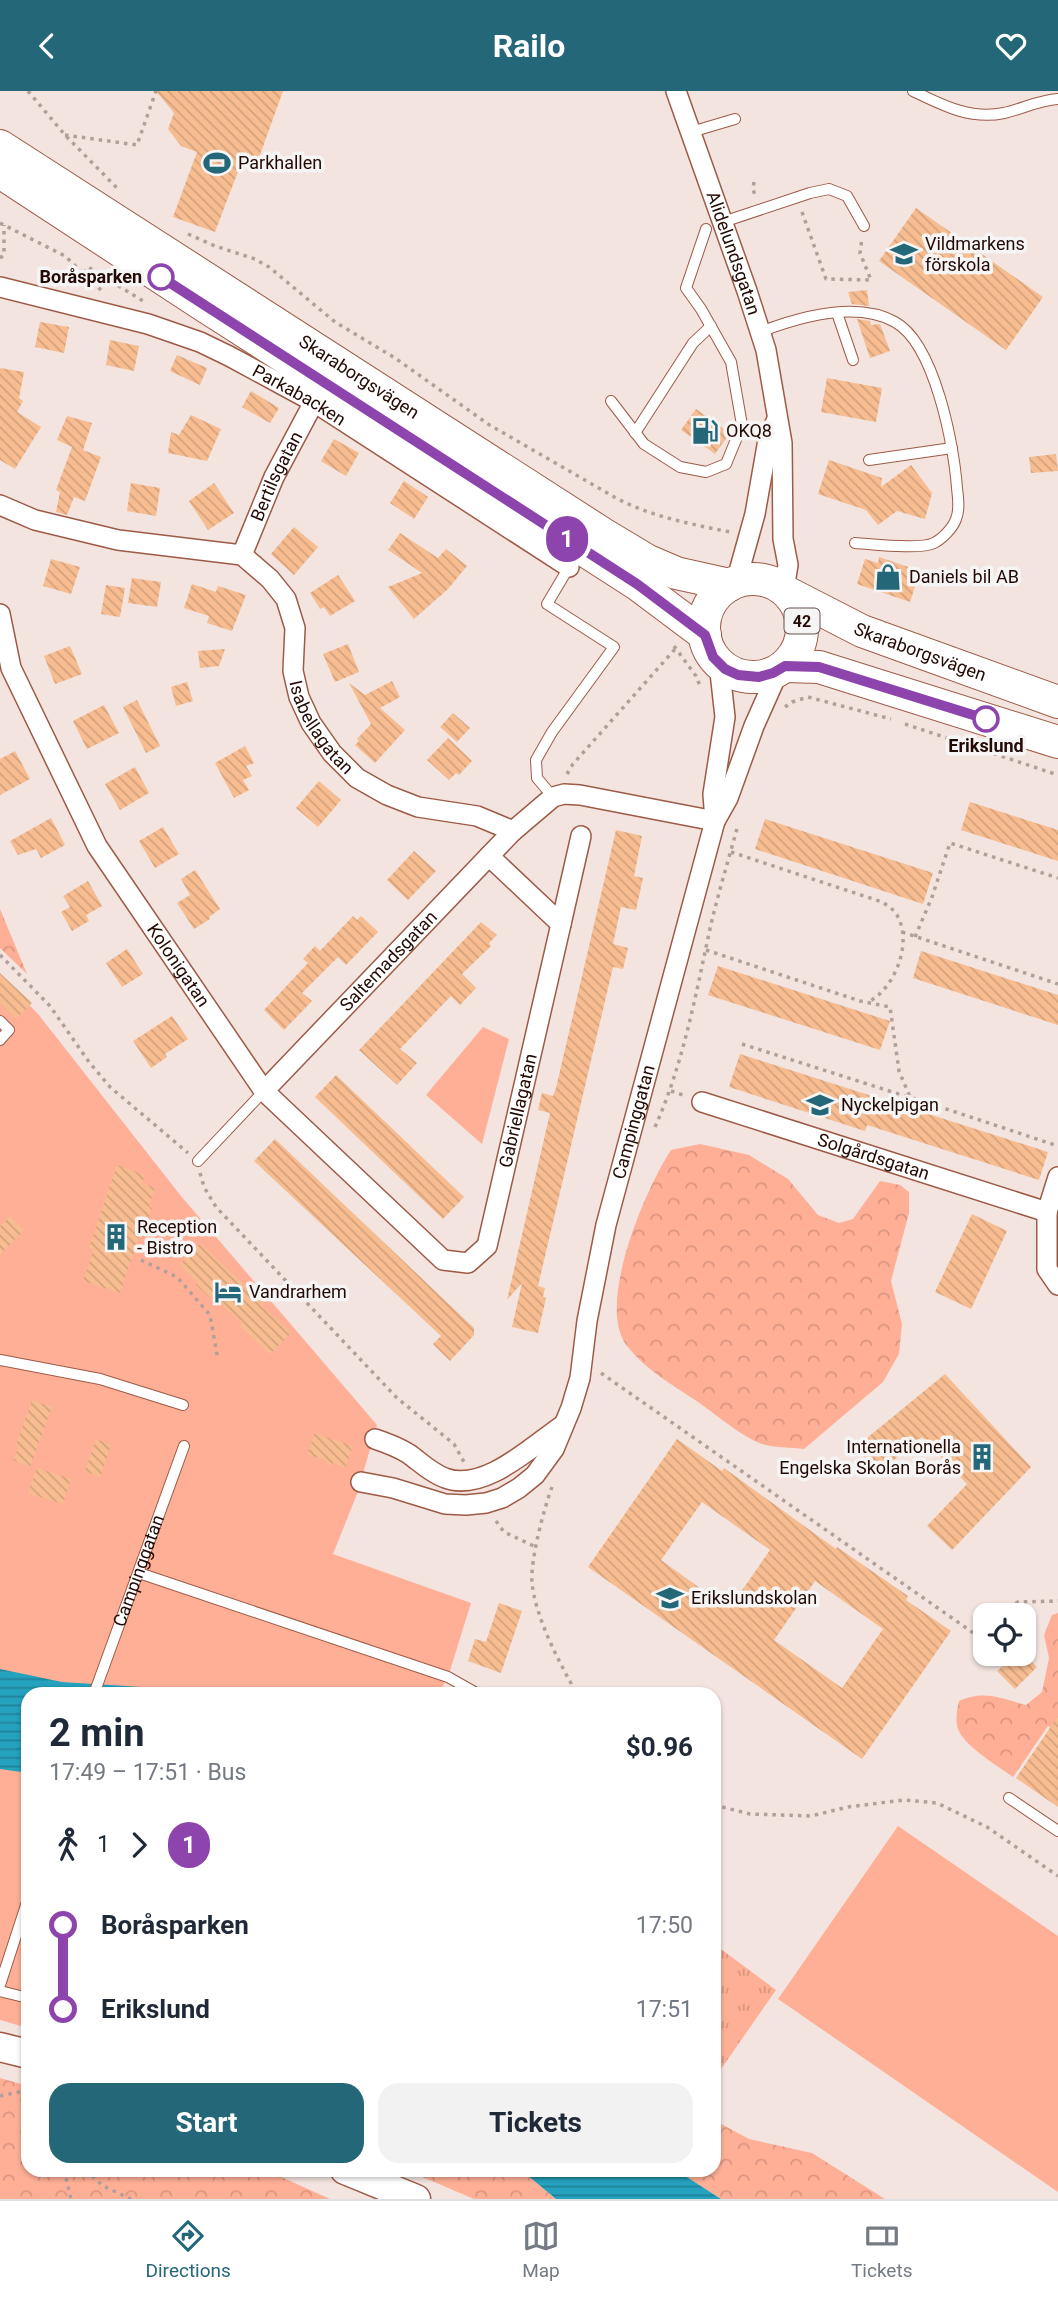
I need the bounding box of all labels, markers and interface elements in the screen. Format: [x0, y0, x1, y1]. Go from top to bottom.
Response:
icon: back [28, 27, 66, 65]
text: Railo [493, 27, 565, 65]
icon: heart [992, 27, 1030, 65]
sports icon: Parkhallen [202, 148, 232, 178]
place label: Parkhallen [238, 152, 322, 173]
street label: Alidelundsgatan [702, 188, 765, 317]
place label: Vildmarkens förskola [925, 233, 1025, 275]
school or university icon: Vildmarkens förskola [889, 239, 919, 269]
marker: Boråsparken [148, 264, 174, 290]
place label: Boråsparken [40, 266, 142, 287]
street label: Skaraborgsvägen [295, 330, 423, 423]
street label: Parkabacken [249, 360, 350, 430]
fuel station icon: OKQ8 [690, 416, 720, 446]
place label: OKQ8 [726, 420, 772, 441]
street label: Bertilsgatan [246, 428, 306, 524]
line badge: 1 [544, 516, 590, 562]
text: 1 [560, 525, 574, 553]
shop icon: Daniels bil AB [873, 562, 903, 592]
place label: Daniels bil AB [909, 566, 1019, 587]
road number: 42 [784, 608, 820, 633]
street label: Skaraborgsvägen [851, 618, 989, 685]
street label: Isabellagatan [285, 678, 358, 778]
marker: Erikslund [973, 706, 999, 732]
place label: Erikslund [948, 735, 1024, 756]
street label: Saltemadsgatan [335, 906, 441, 1015]
street label: Kolonigatan [143, 919, 214, 1010]
street label: Gabriellagatan [494, 1052, 541, 1170]
street label: Campinggatan [608, 1063, 659, 1181]
school or university icon: Nyckelpigan [805, 1090, 835, 1120]
place label: Nyckelpigan [841, 1094, 939, 1115]
street label: Solgårdsgatan [815, 1129, 932, 1184]
place label: Reception - Bistro [137, 1216, 217, 1258]
building icon: Reception - Bistro [101, 1222, 131, 1252]
hotel icon: Vandrarhem [213, 1277, 243, 1307]
place label: Vandrarhem [249, 1281, 347, 1302]
place label: Internationella Engelska Skolan Borås [779, 1436, 961, 1478]
building icon: Internationella Engelska Skolan Borås [967, 1442, 997, 1472]
street label: Campinggatan [108, 1512, 168, 1629]
school or university icon: Erikslundskolan [655, 1583, 685, 1613]
place label: Erikslundskolan [691, 1587, 817, 1608]
map controls [973, 1603, 1036, 1666]
button: locate [973, 1603, 1036, 1666]
text: 2 min [49, 1711, 145, 1755]
text: $0.96 [626, 1732, 693, 1762]
text: 17:49 – 17:51 · Bus [49, 1759, 246, 1786]
icon: walk [49, 1826, 87, 1864]
icon: forward [120, 1826, 158, 1864]
text: 1 [97, 1831, 110, 1858]
text: 1 [182, 1831, 196, 1859]
text: Boråsparken [101, 1910, 249, 1940]
text: 17:50 [636, 1912, 693, 1939]
text: Erikslund [101, 1994, 210, 2024]
text: 17:51 [636, 1996, 693, 2023]
button: Start [49, 2083, 364, 2163]
button: Tickets [378, 2083, 693, 2163]
tab: Directions [146, 2217, 231, 2282]
tab: Map [522, 2217, 560, 2282]
tab: Tickets [851, 2217, 912, 2282]

